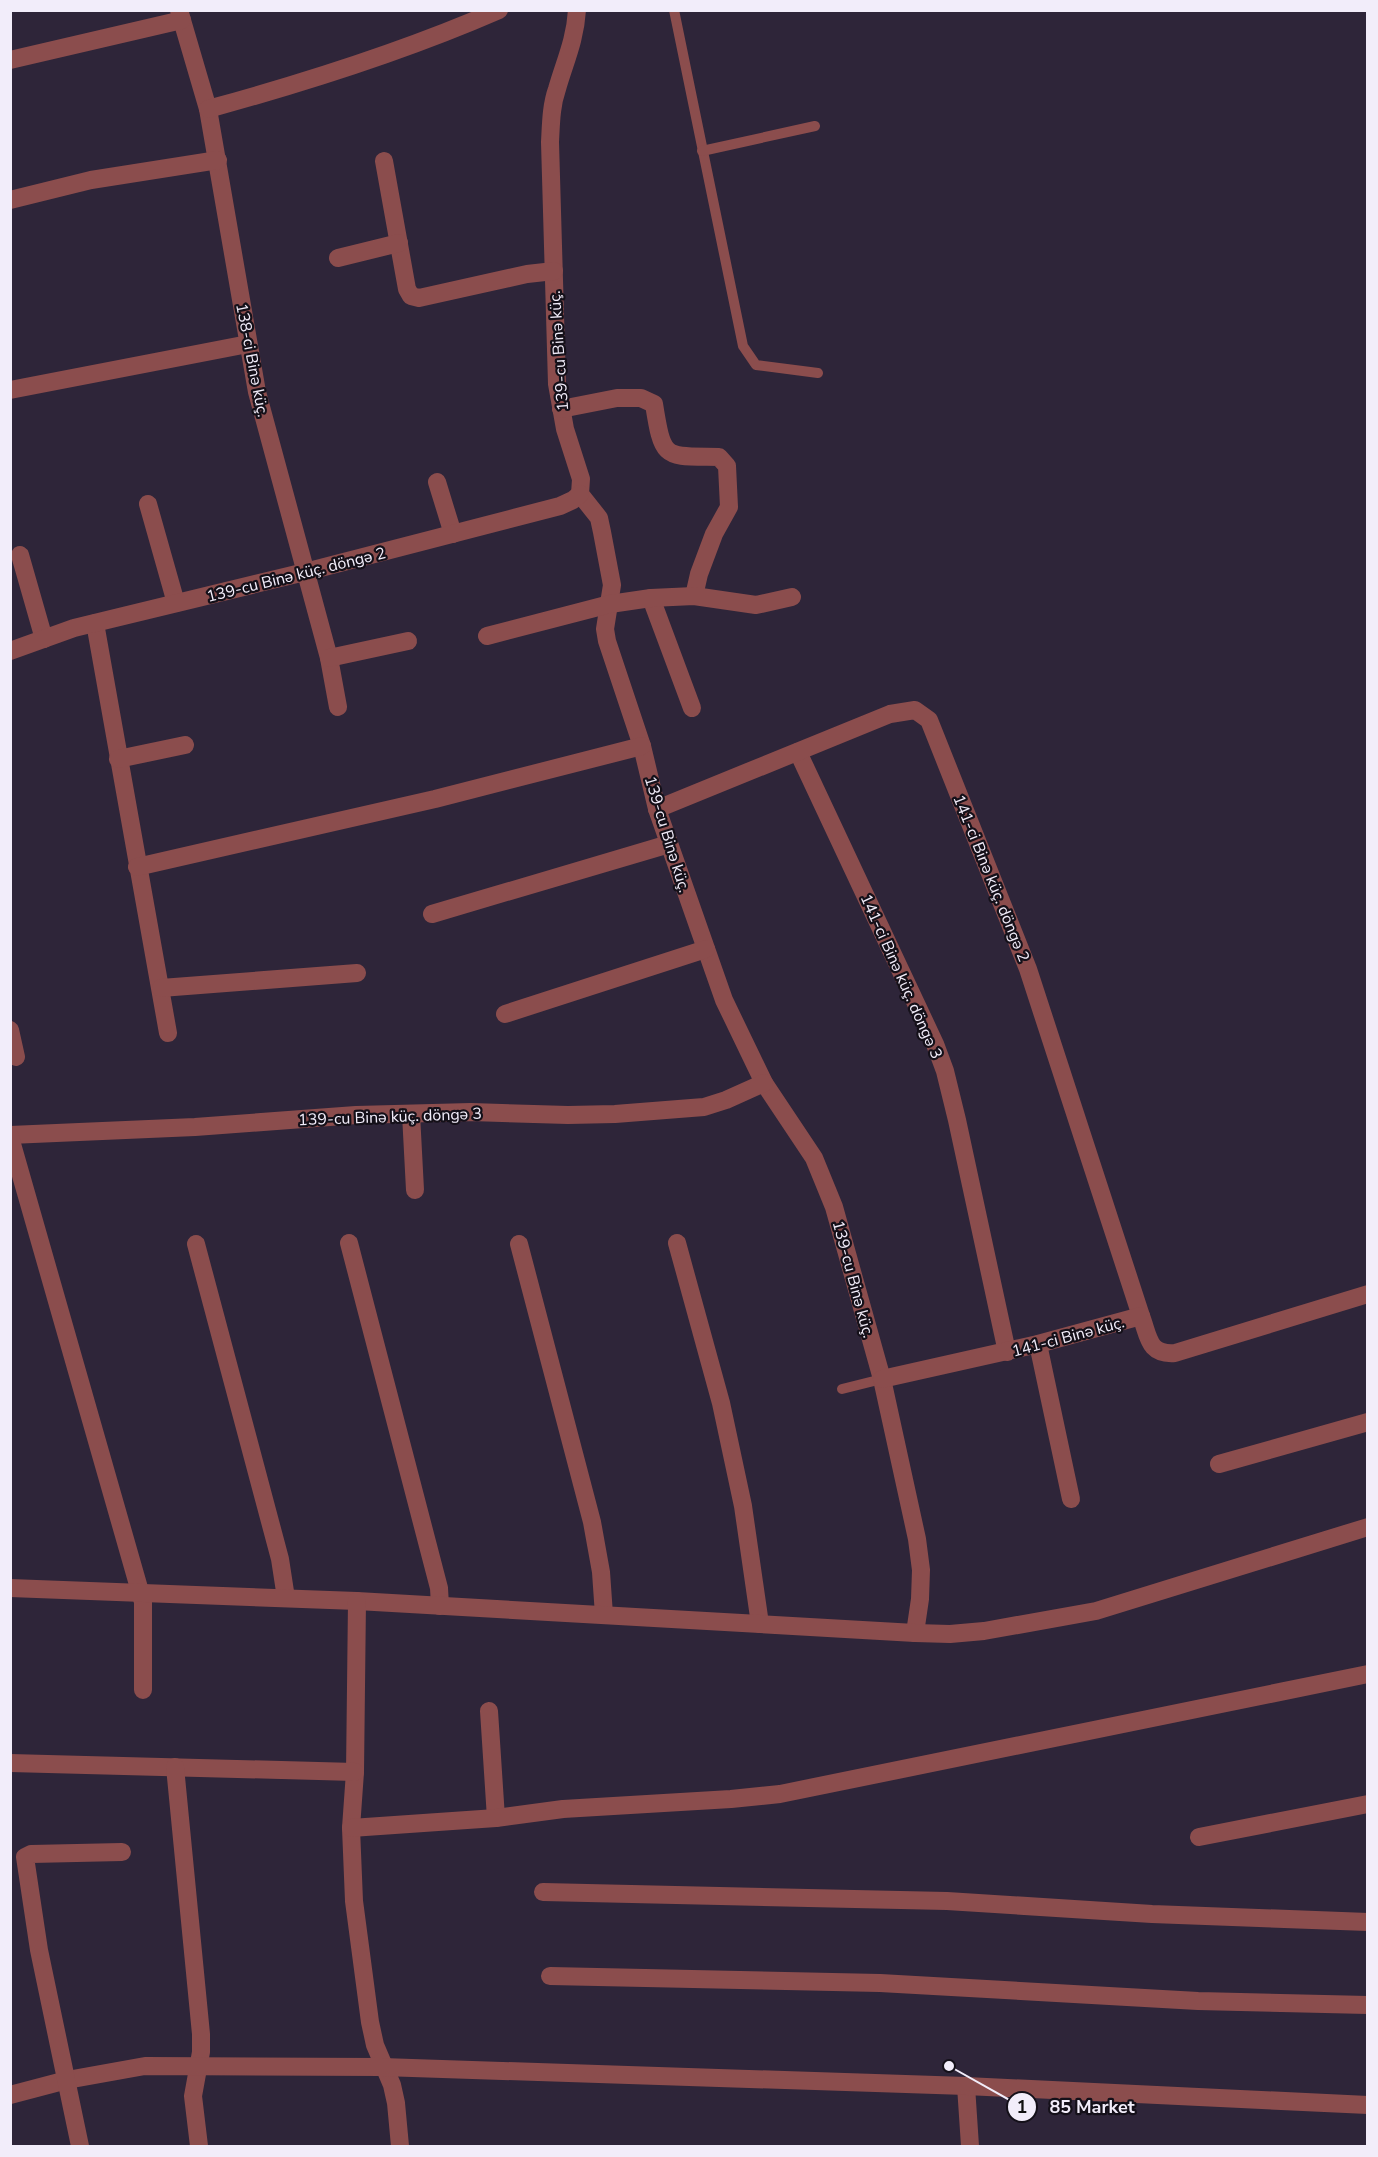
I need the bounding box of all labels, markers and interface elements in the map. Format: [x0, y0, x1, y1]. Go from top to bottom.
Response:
street label: 139-cu Binə küç. [544, 290, 574, 412]
street label: 138-ci Binə küç. [230, 301, 274, 419]
street label: 139-cu Binə küç. döngə 2 [204, 542, 388, 608]
street label: 139-cu Binə küç. [639, 773, 695, 895]
street label: 141-ci Binə küç. döngə 2 [947, 791, 1035, 965]
street label: 141-ci Binə küç. döngə 3 [855, 890, 947, 1062]
street label: 139-cu Binə küç. döngə 3 [298, 1103, 482, 1131]
street label: 139-cu Binə küç. [827, 1218, 879, 1340]
street label: 141-ci Binə küç. [1010, 1311, 1127, 1363]
callout: 85 Market [1007, 2089, 1146, 2125]
text: 1 [1017, 2095, 1027, 2119]
text: 85 Market [1049, 2095, 1135, 2119]

